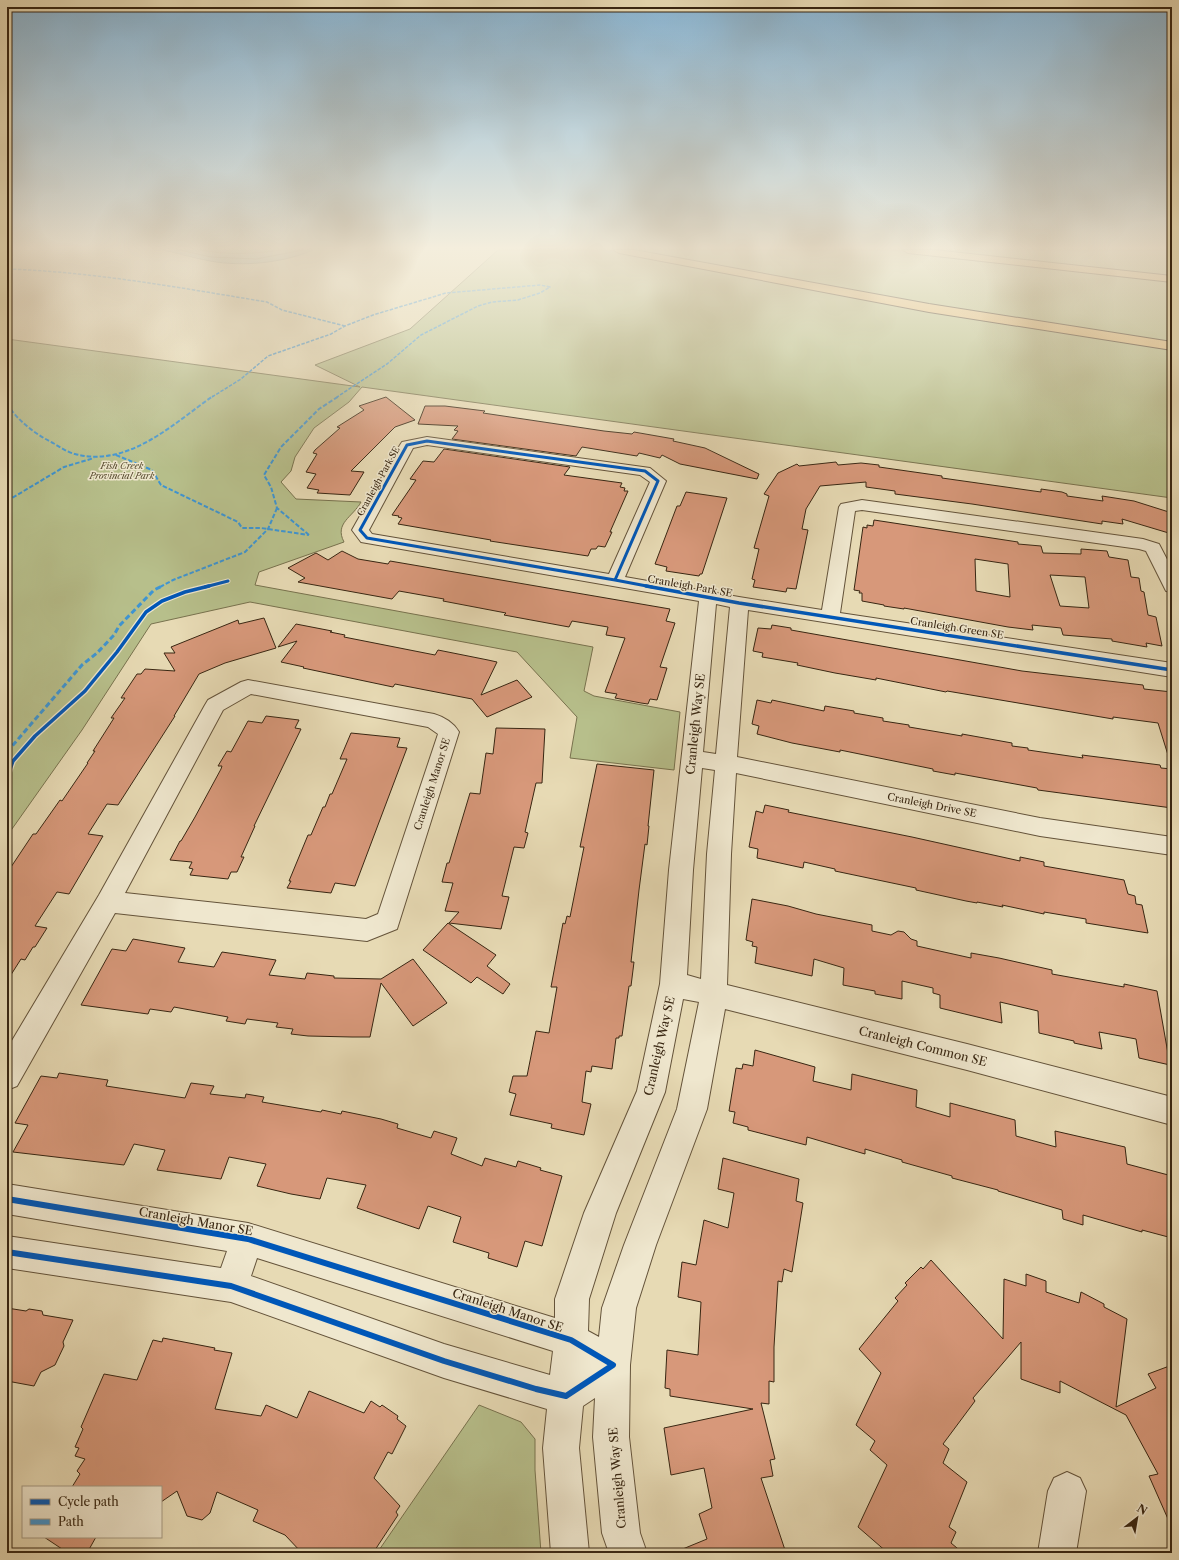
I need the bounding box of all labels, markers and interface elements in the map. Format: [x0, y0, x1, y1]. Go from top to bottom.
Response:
street label: Cranleigh Park SE [354, 444, 402, 518]
park label: Fish Creek Provincial Park [89, 460, 155, 481]
street label: Cranleigh Park SE [646, 572, 734, 600]
street label: Cranleigh Green SE [909, 614, 1005, 642]
street label: Cranleigh Way SE [682, 673, 708, 775]
street label: Cranleigh Manor SE [411, 736, 453, 832]
street label: Cranleigh Drive SE [886, 790, 978, 820]
street label: Cranleigh Way SE [640, 995, 678, 1097]
street label: Cranleigh Common SE [857, 1023, 989, 1069]
street label: Cranleigh Manor SE [138, 1204, 254, 1238]
street label: Cranleigh Manor SE [451, 1285, 565, 1335]
street label: Cranleigh Way SE [605, 1427, 629, 1529]
legend [22, 1486, 162, 1538]
text: Cycle path [58, 1494, 119, 1509]
north arrow [1117, 1498, 1157, 1538]
text: N [1134, 1501, 1150, 1518]
text: Path [58, 1514, 84, 1529]

